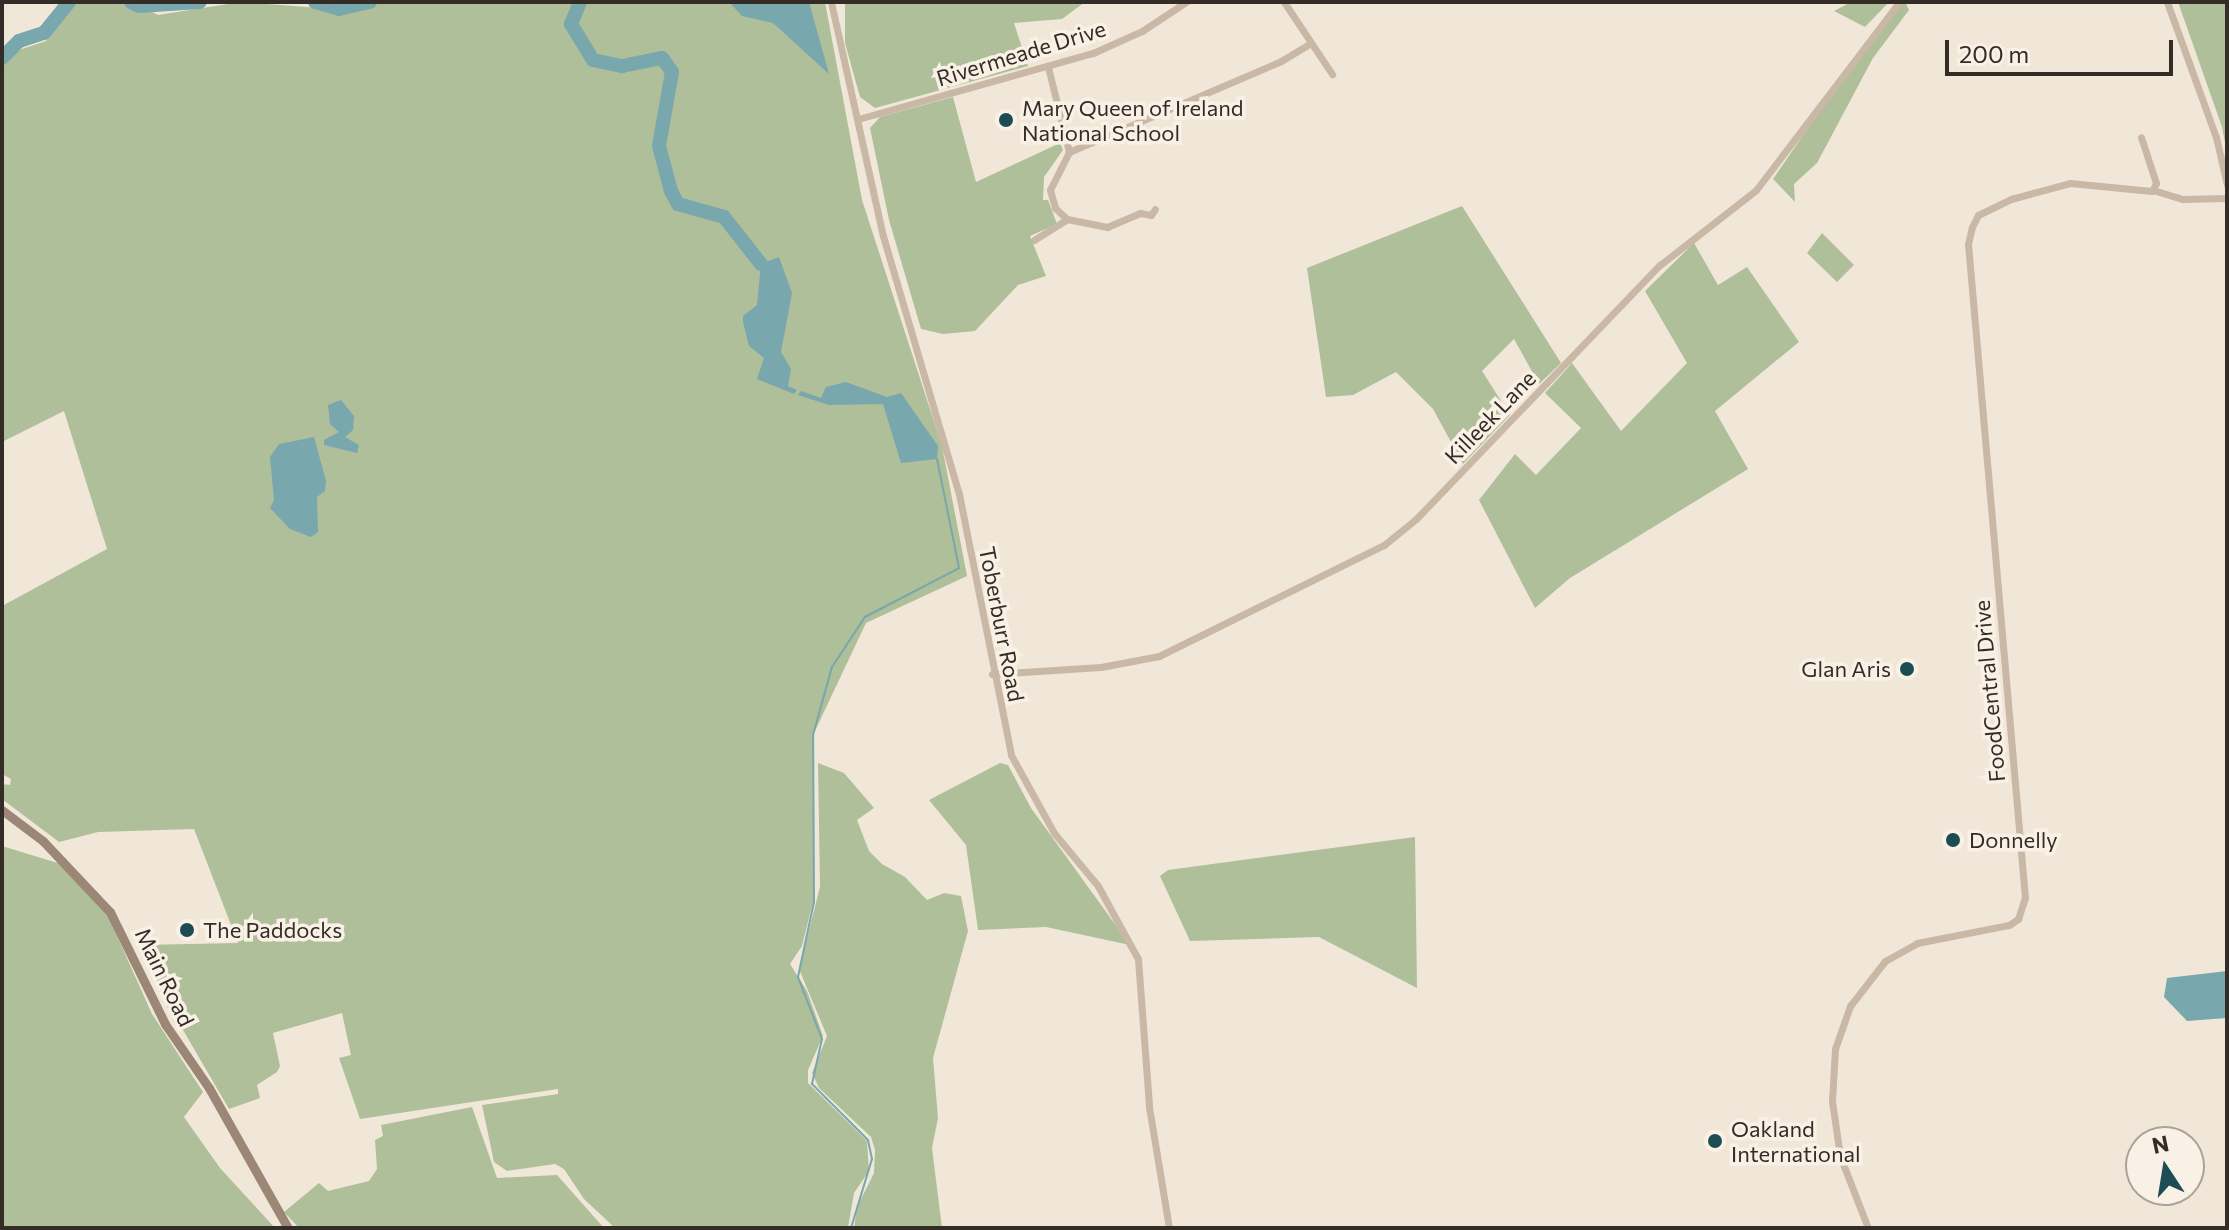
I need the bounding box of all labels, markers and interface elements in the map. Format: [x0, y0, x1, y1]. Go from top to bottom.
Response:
street label: Rivermeade Drive [933, 15, 1109, 91]
scale bar [1949, 24, 2177, 74]
text: 200 m [1959, 39, 2029, 68]
place label: Mary Queen of Ireland National School [1022, 94, 1243, 146]
marker: Mary Queen of Ireland National School [997, 111, 1015, 129]
street label: Killeek Lane [1439, 365, 1541, 469]
street label: Toberburr Road [974, 544, 1030, 704]
street label: FoodCentral Drive [1968, 599, 2010, 783]
place label: Glan Aris [1801, 656, 1891, 682]
marker: Glan Aris [1898, 660, 1916, 678]
place label: Donnelly [1969, 827, 2058, 853]
marker: Donnelly [1944, 831, 1962, 849]
place label: The Paddocks [203, 917, 342, 943]
marker: The Paddocks [178, 921, 196, 939]
street label: Main Road [130, 923, 200, 1031]
place label: Oakland International [1731, 1115, 1861, 1166]
north arrow [2125, 1126, 2205, 1206]
text: N [2149, 1129, 2171, 1159]
marker: Oakland International [1706, 1132, 1724, 1150]

